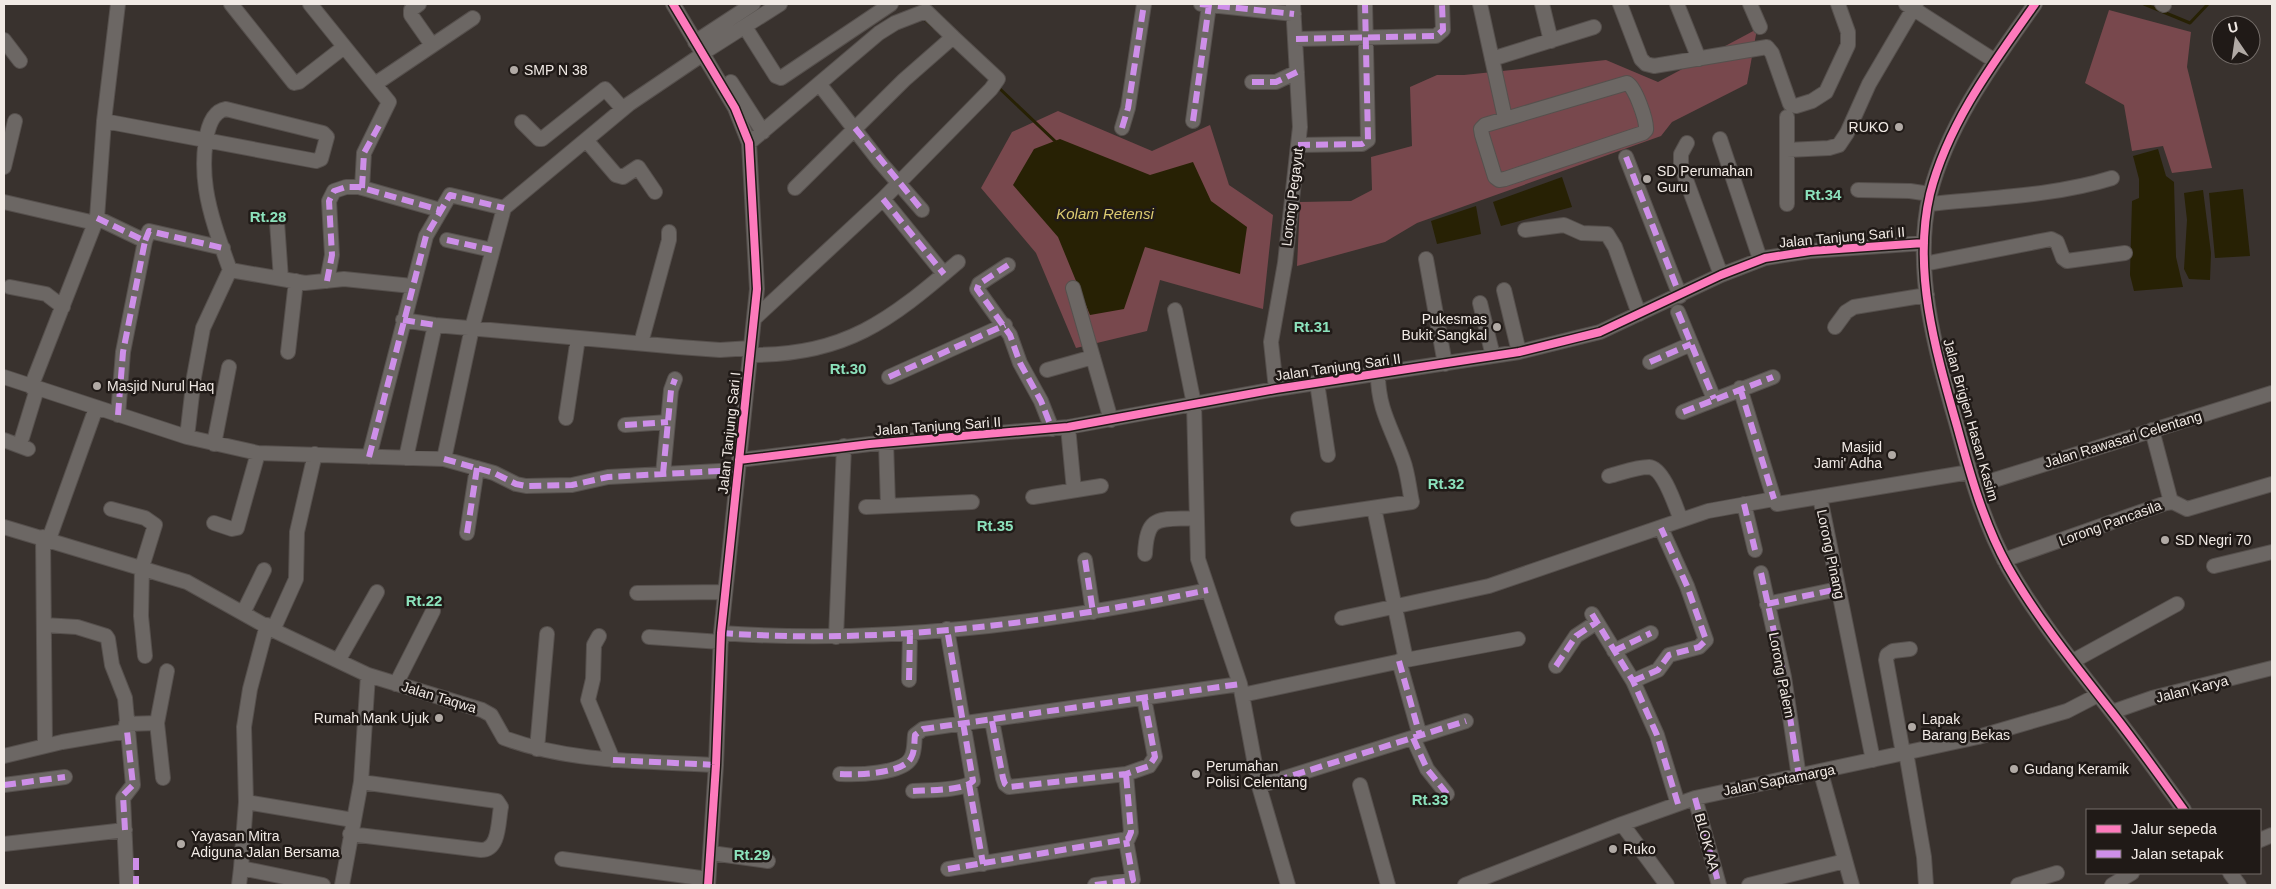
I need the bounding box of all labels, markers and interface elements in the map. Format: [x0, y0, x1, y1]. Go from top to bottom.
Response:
north arrow [2211, 15, 2261, 65]
text: U [2226, 18, 2240, 36]
place label: SMP N 38 [524, 62, 588, 78]
marker: SMP N 38 [508, 64, 520, 76]
place label: RUKO [1849, 119, 1889, 135]
marker: RUKO [1893, 121, 1905, 133]
street label: Lorong Pegayut [1278, 147, 1306, 247]
place label: SD Perumahan Guru [1657, 163, 1753, 195]
marker: SD Perumahan Guru [1641, 173, 1653, 185]
district label: Rt.34 [1805, 186, 1842, 203]
water label: Kolam Retensi [1056, 205, 1154, 222]
district label: Rt.28 [250, 208, 286, 225]
street label: Jalan Tanjung Sari II [1778, 224, 1906, 250]
place label: Pukesmas Bukit Sangkal [1401, 311, 1487, 343]
district label: Rt.31 [1294, 318, 1330, 335]
marker: Pukesmas Bukit Sangkal [1491, 321, 1503, 333]
street label: Jalan Brigjen Hasan Kasim [1940, 337, 2002, 503]
street label: Jalan Tanjung Sari II [1274, 350, 1402, 384]
district label: Rt.30 [830, 360, 866, 377]
street label: Jalan Tanjung Sari I [715, 371, 743, 495]
place label: Masjid Nurul Haq [107, 378, 214, 394]
marker: Masjid Nurul Haq [91, 380, 103, 392]
street label: Jalan Rawasari Celentang [2043, 407, 2203, 471]
street label: Jalan Tanjung Sari II [874, 414, 1002, 438]
place label: Masjid Jami' Adha [1814, 439, 1882, 471]
marker: Masjid Jami' Adha [1886, 449, 1898, 461]
district label: Rt.32 [1428, 475, 1464, 492]
street label: Lorong Pancasila [2056, 497, 2164, 549]
street label: Lorong Pinang [1814, 508, 1848, 600]
district label: Rt.35 [977, 517, 1013, 534]
place label: SD Negri 70 [2175, 532, 2251, 548]
marker: SD Negri 70 [2159, 534, 2171, 546]
district label: Rt.22 [406, 592, 442, 609]
street label: Lorong Palem [1766, 631, 1798, 719]
street label: Jalan Karya [2154, 672, 2230, 706]
street label: Jalan Taqwa [400, 678, 479, 716]
place label: Rumah Mank Ujuk [314, 710, 430, 726]
place label: Lapak Barang Bekas [1922, 711, 2010, 743]
marker: Rumah Mank Ujuk [433, 712, 445, 724]
marker: Lapak Barang Bekas [1906, 721, 1918, 733]
place label: Perumahan Polisi Celentang [1206, 758, 1307, 790]
street label: Jalan Saptamarga [1722, 761, 1836, 799]
place label: Gudang Keramik [2024, 761, 2130, 777]
marker: Gudang Keramik [2008, 763, 2020, 775]
marker: Perumahan Polisi Celentang [1190, 768, 1202, 780]
district label: Rt.33 [1412, 791, 1448, 808]
legend [2086, 809, 2261, 874]
street label: BLOK AA [1692, 811, 1723, 873]
text: Jalur sepeda [2131, 820, 2218, 837]
place label: Yayasan Mitra Adiguna Jalan Bersama [191, 828, 340, 860]
marker: Yayasan Mitra Adiguna Jalan Bersama [175, 838, 187, 850]
place label: Ruko [1623, 841, 1656, 857]
marker: Ruko [1607, 843, 1619, 855]
text: Jalan setapak [2131, 845, 2224, 862]
district label: Rt.29 [734, 846, 770, 863]

